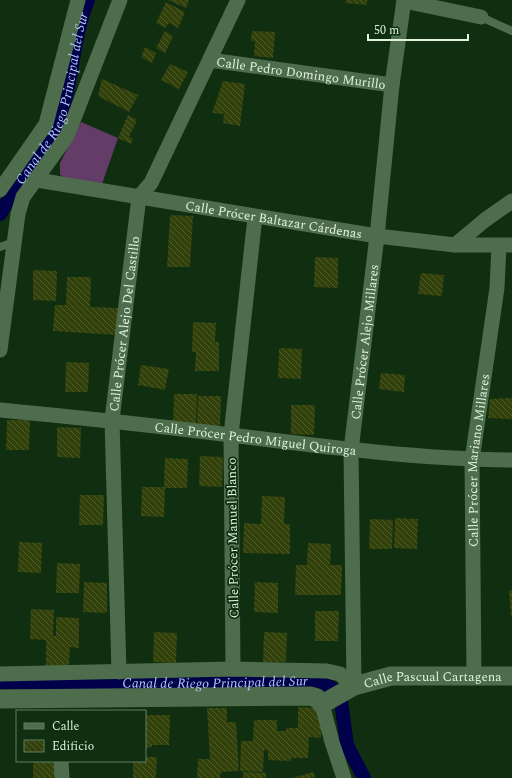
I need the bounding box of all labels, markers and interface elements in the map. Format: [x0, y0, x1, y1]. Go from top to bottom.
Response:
water label: Canal de Riego Principal del Sur [10, 10, 94, 189]
scale bar [368, 16, 468, 42]
text: 50 m [374, 21, 399, 40]
street label: Calle Pedro Domingo Murillo [215, 52, 387, 95]
street label: Calle Prócer Baltazar Cárdenas [184, 196, 364, 244]
street label: Calle Prócer Alejo Del Castillo [104, 235, 145, 413]
street label: Calle Prócer Alejo Millares [346, 263, 384, 421]
street label: Calle Prócer Mariano Millares [463, 372, 495, 547]
street label: Calle Prócer Pedro Miguel Quiroga [153, 417, 358, 461]
street label: Calle Prócer Manuel Blanco [222, 457, 244, 619]
street label: Calle Pascual Cartagena [361, 667, 502, 694]
water label: Canal de Riego Principal del Sur [122, 670, 308, 694]
legend [16, 710, 146, 762]
text: Calle [52, 717, 80, 736]
text: Edificio [52, 737, 94, 756]

